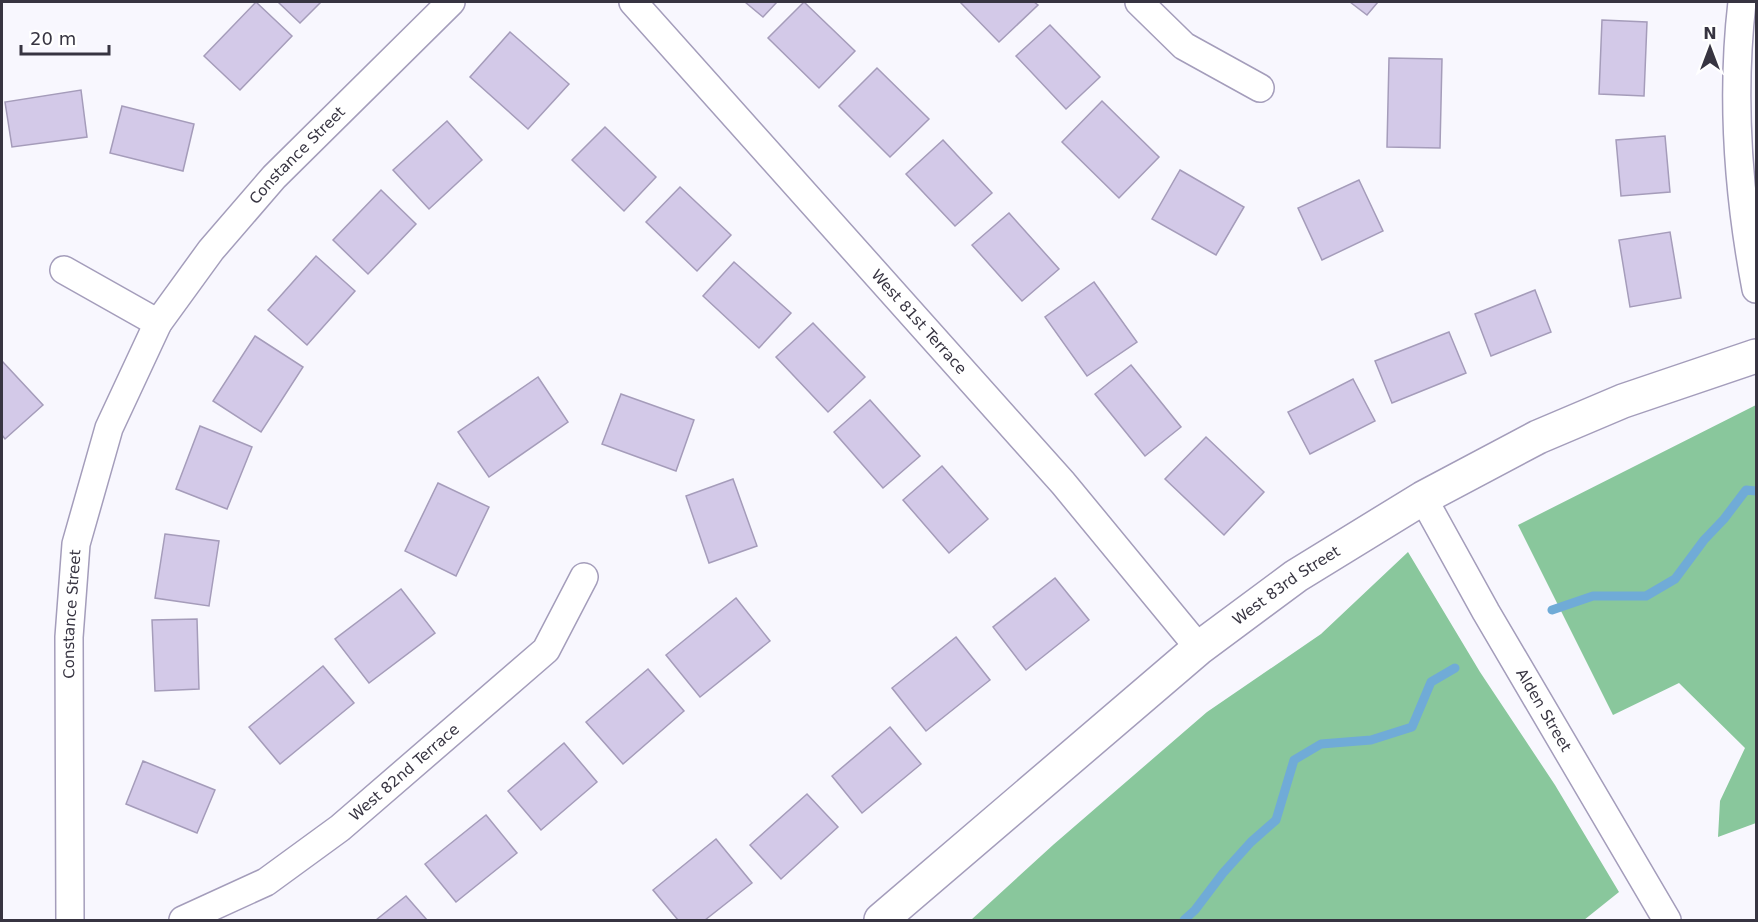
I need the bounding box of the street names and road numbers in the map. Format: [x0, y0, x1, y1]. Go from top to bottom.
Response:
street label: Constance Street [246, 103, 349, 208]
street label: West 81st Terrace [868, 266, 970, 378]
street label: West 83rd Street [1229, 542, 1343, 629]
street label: Constance Street [60, 549, 85, 679]
street label: Alden Street [1512, 665, 1575, 755]
street label: West 82nd Terrace [346, 720, 463, 825]

